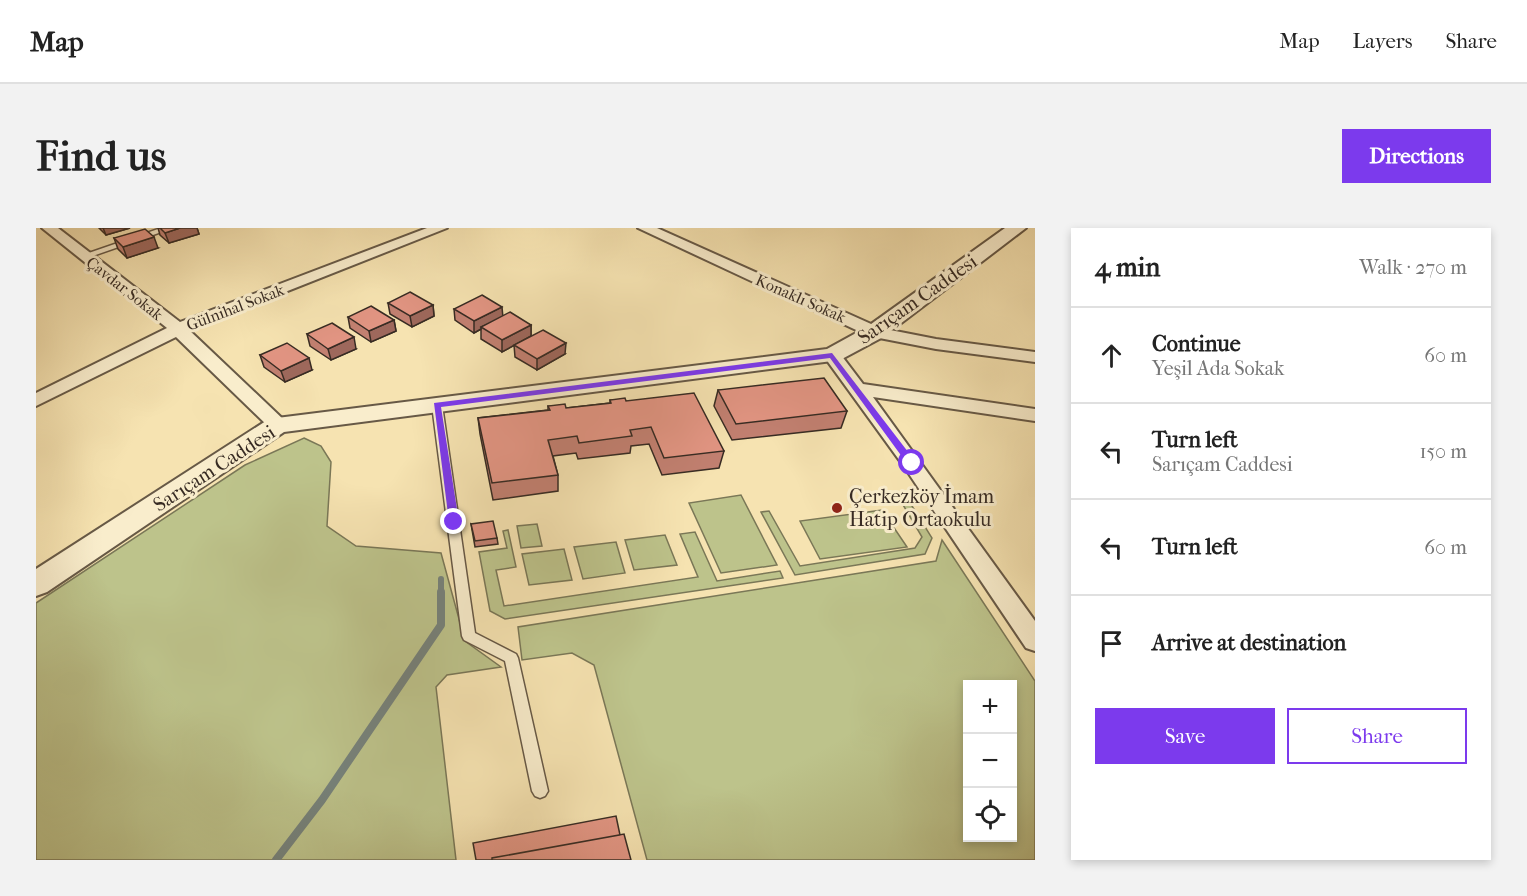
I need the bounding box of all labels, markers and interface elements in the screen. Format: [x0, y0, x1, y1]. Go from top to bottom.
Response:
text: Map [30, 25, 84, 58]
text: Map [1279, 29, 1320, 53]
text: Layers [1353, 29, 1412, 53]
text: Share [1445, 29, 1497, 53]
button: Directions [1342, 129, 1491, 183]
text: Find us [36, 132, 166, 181]
street label: Sarıçam Caddesi [853, 250, 982, 349]
text: 4 min [1095, 252, 1160, 283]
street label: Çavdar Sokak [82, 253, 167, 325]
text: Walk · 270 m [1359, 256, 1467, 279]
street label: Konaklı Sokak [753, 270, 850, 327]
street label: Gülnihal Sokak [184, 280, 287, 335]
text: Continue [1152, 331, 1241, 357]
icon: ahead [1095, 339, 1128, 372]
text: 60 m [1424, 344, 1467, 367]
text: Yeşil Ada Sokak [1152, 357, 1284, 380]
street label: Sarıçam Caddesi [149, 420, 280, 516]
text: Turn left [1152, 427, 1238, 453]
icon: left [1095, 435, 1128, 468]
text: 150 m [1419, 440, 1467, 463]
route start [898, 449, 924, 475]
text: Sarıçam Caddesi [1152, 453, 1293, 476]
place label: Çerkezköy İmam Hatip Ortaokulu [849, 484, 995, 531]
marker: Çerkezköy İmam Hatip Ortaokulu [830, 501, 844, 515]
route end [440, 508, 466, 534]
icon: left [1095, 531, 1128, 564]
text: Turn left [1152, 534, 1238, 560]
text: 60 m [1424, 536, 1467, 559]
icon: arrive [1095, 627, 1128, 660]
text: Arrive at destination [1152, 630, 1346, 656]
map controls [963, 680, 1017, 842]
button: + [963, 680, 1017, 734]
button: Save [1095, 708, 1275, 764]
button: Share [1287, 708, 1467, 764]
button: − [963, 734, 1017, 788]
button: locate [963, 788, 1017, 842]

